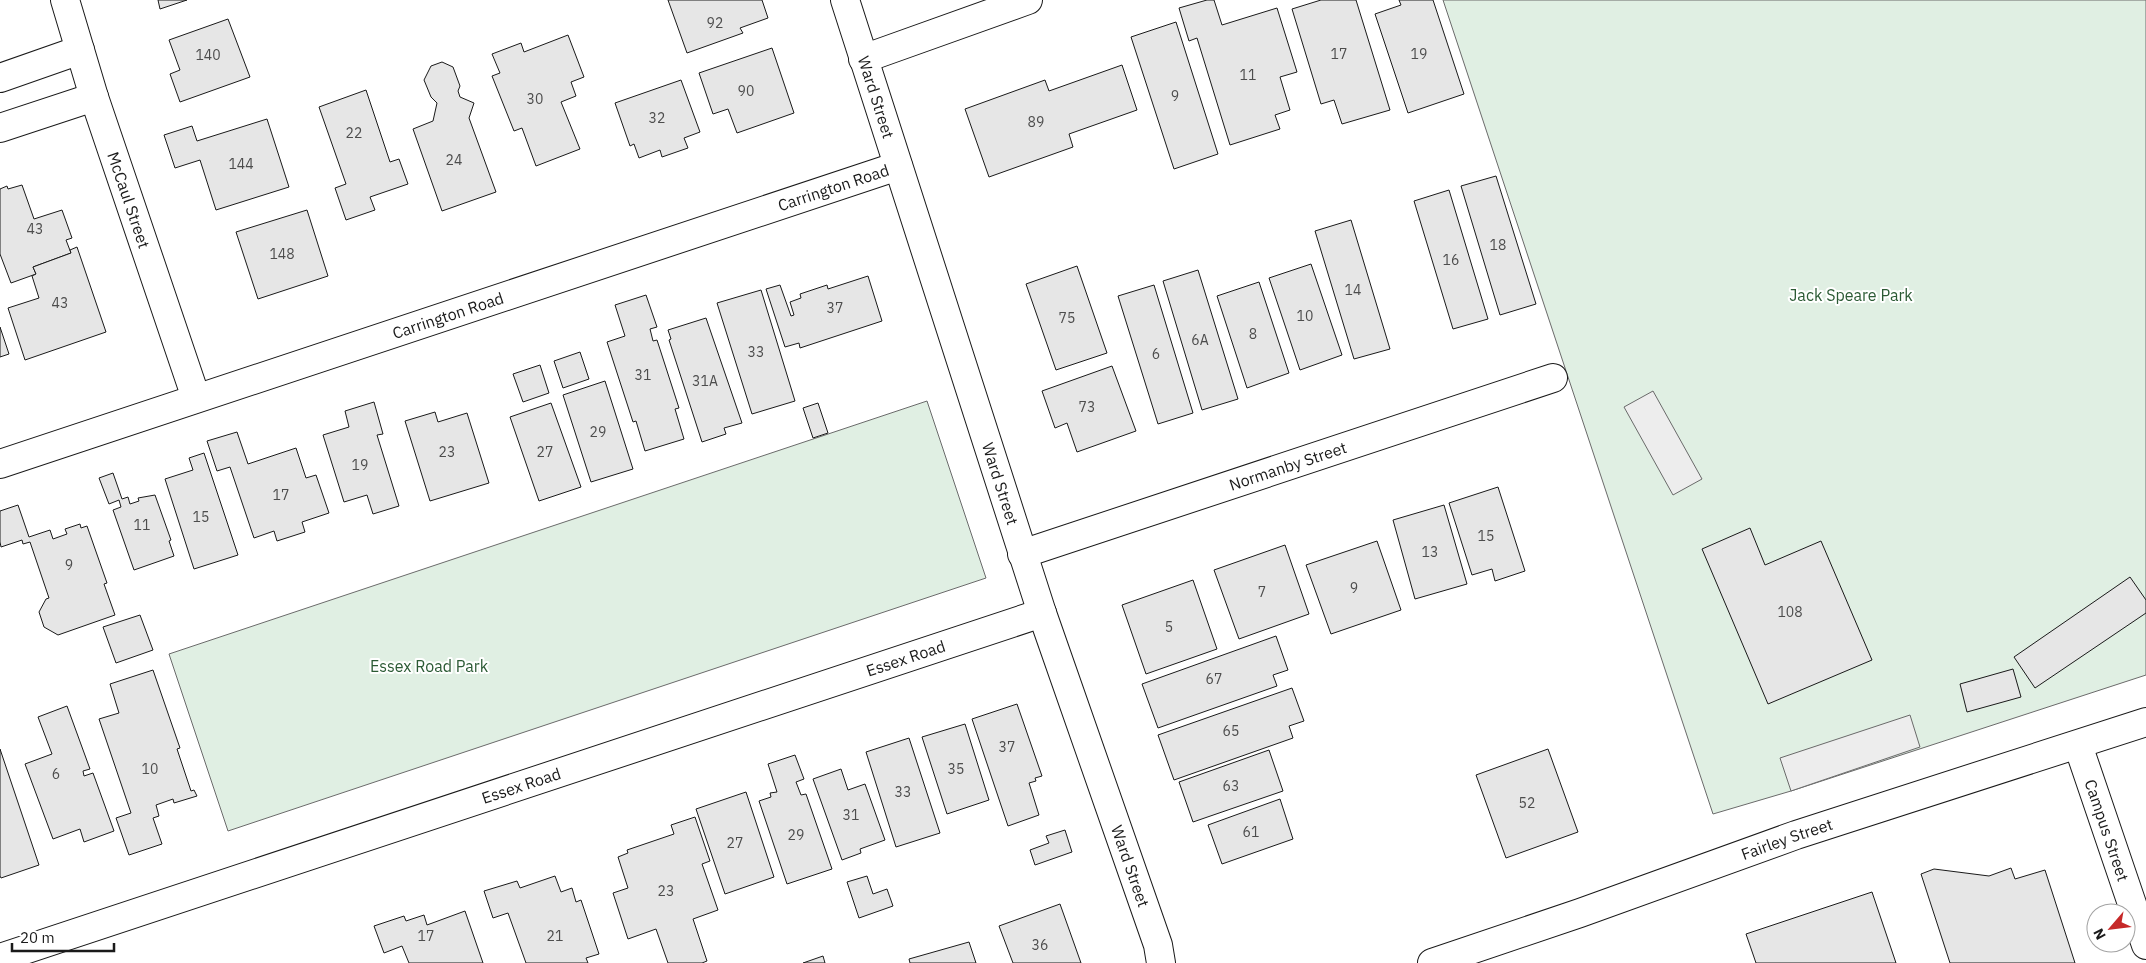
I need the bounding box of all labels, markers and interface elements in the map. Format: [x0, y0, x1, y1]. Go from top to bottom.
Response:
house number: 92 [707, 14, 723, 32]
house number: 17 [1331, 45, 1347, 63]
house number: 19 [1411, 45, 1427, 63]
house number: 140 [195, 46, 221, 64]
street label: Ward Street [854, 53, 899, 141]
house number: 11 [1240, 66, 1256, 84]
house number: 90 [738, 82, 754, 100]
house number: 9 [1171, 87, 1179, 105]
house number: 30 [527, 90, 543, 108]
house number: 32 [649, 109, 665, 127]
house number: 89 [1028, 113, 1044, 131]
house number: 22 [346, 124, 362, 142]
street label: McCaul Street [103, 149, 155, 251]
house number: 24 [446, 151, 462, 169]
house number: 144 [228, 155, 254, 173]
street label: Carrington Road [775, 160, 892, 215]
house number: 43 [27, 220, 43, 238]
house number: 18 [1490, 236, 1506, 254]
house number: 148 [269, 245, 295, 263]
house number: 16 [1443, 251, 1459, 269]
house number: 14 [1345, 281, 1361, 299]
park label: Jack Speare Park [1789, 285, 1913, 305]
street label: Carrington Road [390, 288, 506, 343]
house number: 43 [52, 294, 68, 312]
house number: 37 [827, 299, 843, 317]
house number: 10 [1297, 307, 1313, 325]
house number: 75 [1059, 309, 1075, 327]
house number: 8 [1249, 325, 1257, 343]
house number: 6A [1191, 331, 1209, 349]
house number: 33 [748, 343, 764, 361]
house number: 6 [1152, 345, 1160, 363]
house number: 31 [635, 366, 651, 384]
house number: 31A [692, 372, 718, 390]
house number: 73 [1079, 398, 1095, 416]
house number: 29 [590, 423, 606, 441]
street label: Normanby Street [1226, 437, 1349, 495]
street label: Ward Street [978, 440, 1023, 527]
house number: 23 [439, 443, 455, 461]
house number: 27 [537, 443, 553, 461]
house number: 19 [352, 456, 368, 474]
house number: 17 [273, 486, 289, 504]
house number: 15 [193, 508, 209, 526]
house number: 11 [134, 516, 150, 534]
house number: 15 [1478, 527, 1494, 545]
house number: 13 [1422, 543, 1438, 561]
house number: 9 [65, 556, 73, 574]
house number: 9 [1350, 579, 1358, 597]
house number: 7 [1258, 583, 1266, 601]
house number: 108 [1777, 603, 1803, 621]
house number: 5 [1165, 618, 1173, 636]
street label: Essex Road [864, 636, 948, 681]
park label: Essex Road Park [370, 656, 489, 676]
house number: 67 [1206, 670, 1222, 688]
house number: 65 [1223, 722, 1239, 740]
house number: 37 [999, 738, 1015, 756]
house number: 10 [142, 760, 158, 778]
house number: 35 [948, 760, 964, 778]
street label: Essex Road [479, 763, 563, 808]
house number: 6 [52, 765, 60, 783]
house number: 63 [1223, 777, 1239, 795]
street label: Campus Street [2080, 777, 2134, 884]
house number: 33 [895, 783, 911, 801]
house number: 52 [1519, 794, 1535, 812]
house number: 31 [843, 806, 859, 824]
street label: Fairley Street [1738, 814, 1835, 864]
street label: Ward Street [1107, 822, 1154, 910]
house number: 61 [1243, 823, 1259, 841]
house number: 29 [788, 826, 804, 844]
house number: 27 [727, 834, 743, 852]
house number: 23 [658, 882, 674, 900]
north arrow [2086, 903, 2136, 953]
scale bar [12, 920, 115, 952]
text: N [2089, 925, 2110, 943]
house number: 17 [418, 927, 434, 945]
house number: 21 [547, 927, 563, 945]
text: 20 m [20, 928, 55, 947]
house number: 36 [1032, 936, 1048, 954]

